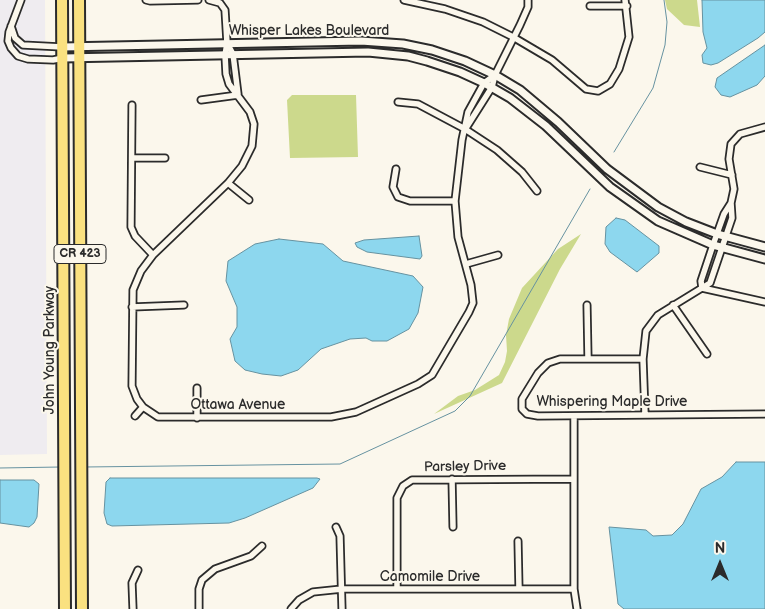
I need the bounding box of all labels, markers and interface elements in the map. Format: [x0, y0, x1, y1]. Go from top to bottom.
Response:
street label: Whisper Lakes Boulevard [229, 23, 389, 39]
road number: CR 423 [54, 244, 106, 264]
street label: John Young Parkway [42, 286, 58, 414]
street label: Whispering Maple Drive [537, 394, 687, 410]
street label: Ottawa Avenue [191, 397, 285, 413]
street label: Parsley Drive [424, 458, 506, 476]
north arrow [695, 539, 745, 589]
text: N [715, 540, 725, 557]
street label: Camomile Drive [380, 569, 480, 585]

